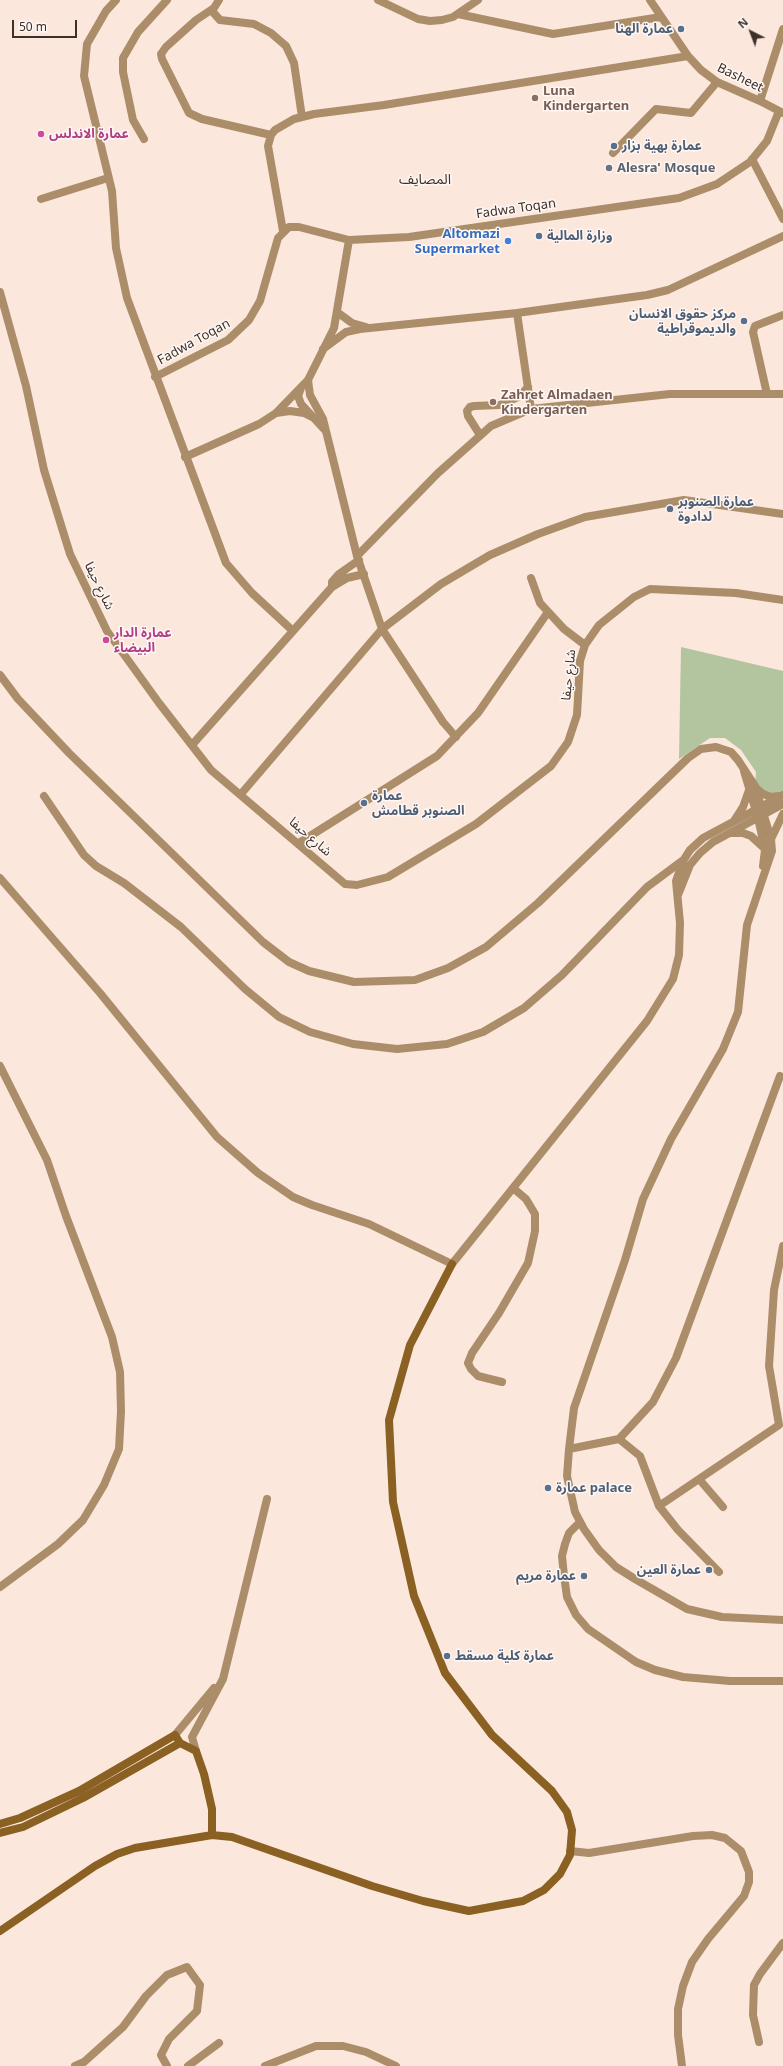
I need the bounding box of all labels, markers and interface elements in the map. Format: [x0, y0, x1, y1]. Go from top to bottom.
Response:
scale bar [14, 12, 79, 38]
north arrow [731, 12, 771, 52]
text: N [734, 14, 751, 31]
text: 50 m [19, 18, 47, 35]
place label: عمارة الهنا [615, 21, 673, 37]
marker: عمارة الهنا [676, 24, 686, 34]
street label: Basheet [714, 60, 766, 96]
place label: Luna Kindergarten [543, 83, 629, 114]
marker: Luna Kindergarten [530, 93, 540, 103]
place label: عمارة الاندلس [49, 126, 129, 142]
marker: عمارة الاندلس [36, 129, 46, 139]
place label: عمارة بهية بزار [622, 138, 702, 154]
marker: عمارة بهية بزار [609, 141, 619, 151]
place label: Alesra' Mosque [617, 160, 716, 176]
marker: Alesra' Mosque [604, 163, 614, 173]
district label: المصايف [399, 172, 451, 188]
street label: Fadwa Toqan [475, 196, 557, 222]
place label: Altomazi Supermarket [415, 226, 500, 257]
place label: وزارة المالية [547, 228, 612, 244]
marker: وزارة المالية [534, 231, 544, 241]
marker: Altomazi Supermarket [503, 236, 513, 246]
place label: مركز حقوق الانسان والديموقراطية [629, 306, 736, 337]
street label: Fadwa Toqan [155, 316, 233, 368]
marker: مركز حقوق الانسان والديموقراطية [739, 316, 749, 326]
place label: Zahret Almadaen Kindergarten [501, 387, 613, 418]
marker: Zahret Almadaen Kindergarten [488, 397, 498, 407]
place label: عمارة الصنوبر لدادوة [678, 494, 754, 525]
marker: عمارة الصنوبر لدادوة [665, 504, 675, 514]
street label: شارع حيفا [81, 559, 117, 613]
place label: عمارة الدار البيضاء [114, 625, 171, 656]
marker: عمارة الدار البيضاء [101, 635, 111, 645]
street label: شارع حيفا [559, 649, 579, 701]
place label: عمارة الصنوبر قطامش [372, 788, 464, 819]
marker: عمارة الصنوبر قطامش [359, 798, 369, 808]
street label: شارع حيفا [285, 814, 335, 860]
place label: عمارة palace [556, 1480, 632, 1496]
marker: عمارة palace [543, 1483, 553, 1493]
place label: عمارة العين [637, 1562, 701, 1578]
marker: عمارة العين [704, 1565, 714, 1575]
place label: عمارة مريم [516, 1568, 576, 1584]
marker: عمارة مريم [579, 1571, 589, 1581]
place label: عمارة كلية مسقط [455, 1648, 554, 1664]
marker: عمارة كلية مسقط [442, 1651, 452, 1661]

